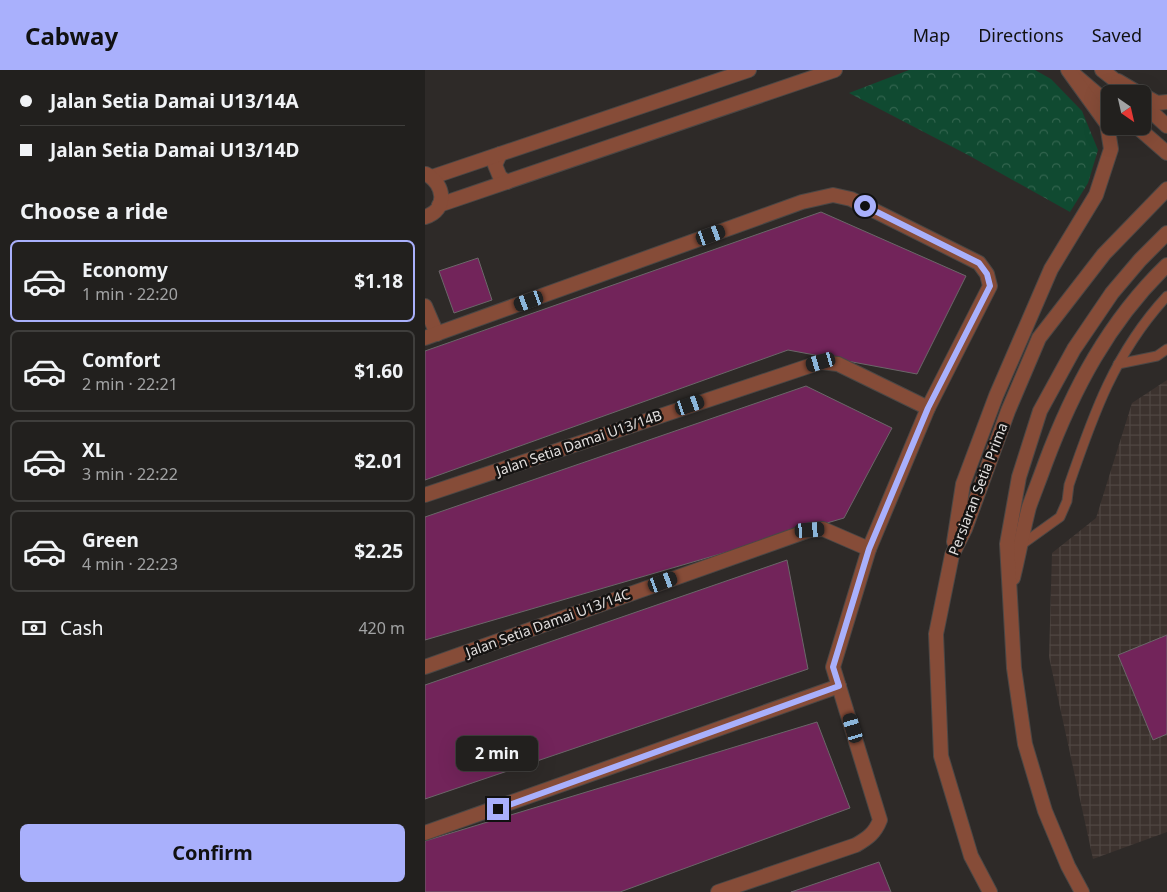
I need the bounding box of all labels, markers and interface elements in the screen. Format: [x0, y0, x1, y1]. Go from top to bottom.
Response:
text: Cabway [25, 19, 118, 52]
text: Map [913, 23, 950, 47]
text: Directions [978, 23, 1064, 47]
text: Saved [1092, 23, 1142, 47]
north arrow [1101, 85, 1151, 135]
map controls [1101, 85, 1151, 135]
text: Jalan Setia Damai U13/14A [50, 88, 299, 114]
text: Jalan Setia Damai U13/14D [50, 137, 300, 163]
text: Choose a ride [20, 195, 168, 225]
route start [854, 195, 876, 217]
car [694, 223, 727, 247]
text: Economy [82, 257, 168, 283]
icon: car [22, 259, 67, 304]
text: $1.18 [354, 268, 403, 294]
text: 1 min · 22:20 [82, 283, 178, 305]
car [512, 289, 545, 313]
text: Comfort [82, 347, 161, 373]
icon: car [22, 349, 67, 394]
car [804, 351, 837, 373]
text: $1.60 [354, 358, 403, 384]
text: 2 min · 22:21 [82, 373, 178, 395]
car [673, 393, 706, 417]
street label: Jalan Setia Damai U13/14B [492, 405, 664, 480]
street label: Persiaran Setia Prima [943, 420, 1012, 558]
text: XL [82, 437, 105, 463]
icon: car [22, 439, 67, 484]
text: $2.01 [354, 448, 403, 474]
text: 3 min · 22:22 [82, 463, 178, 485]
car [794, 521, 825, 539]
text: Green [82, 527, 139, 553]
icon: car [22, 529, 67, 574]
text: $2.25 [354, 538, 403, 564]
text: 4 min · 22:23 [82, 553, 178, 575]
car [646, 570, 679, 594]
street label: Jalan Setia Damai U13/14C [461, 584, 633, 662]
icon: cash [20, 614, 48, 642]
text: Cash [60, 615, 104, 641]
text: 420 m [358, 617, 405, 639]
car [841, 711, 864, 745]
callout: 2 min [457, 736, 539, 772]
text: 2 min [475, 742, 519, 764]
route end [487, 798, 509, 820]
button: Confirm [20, 824, 405, 882]

